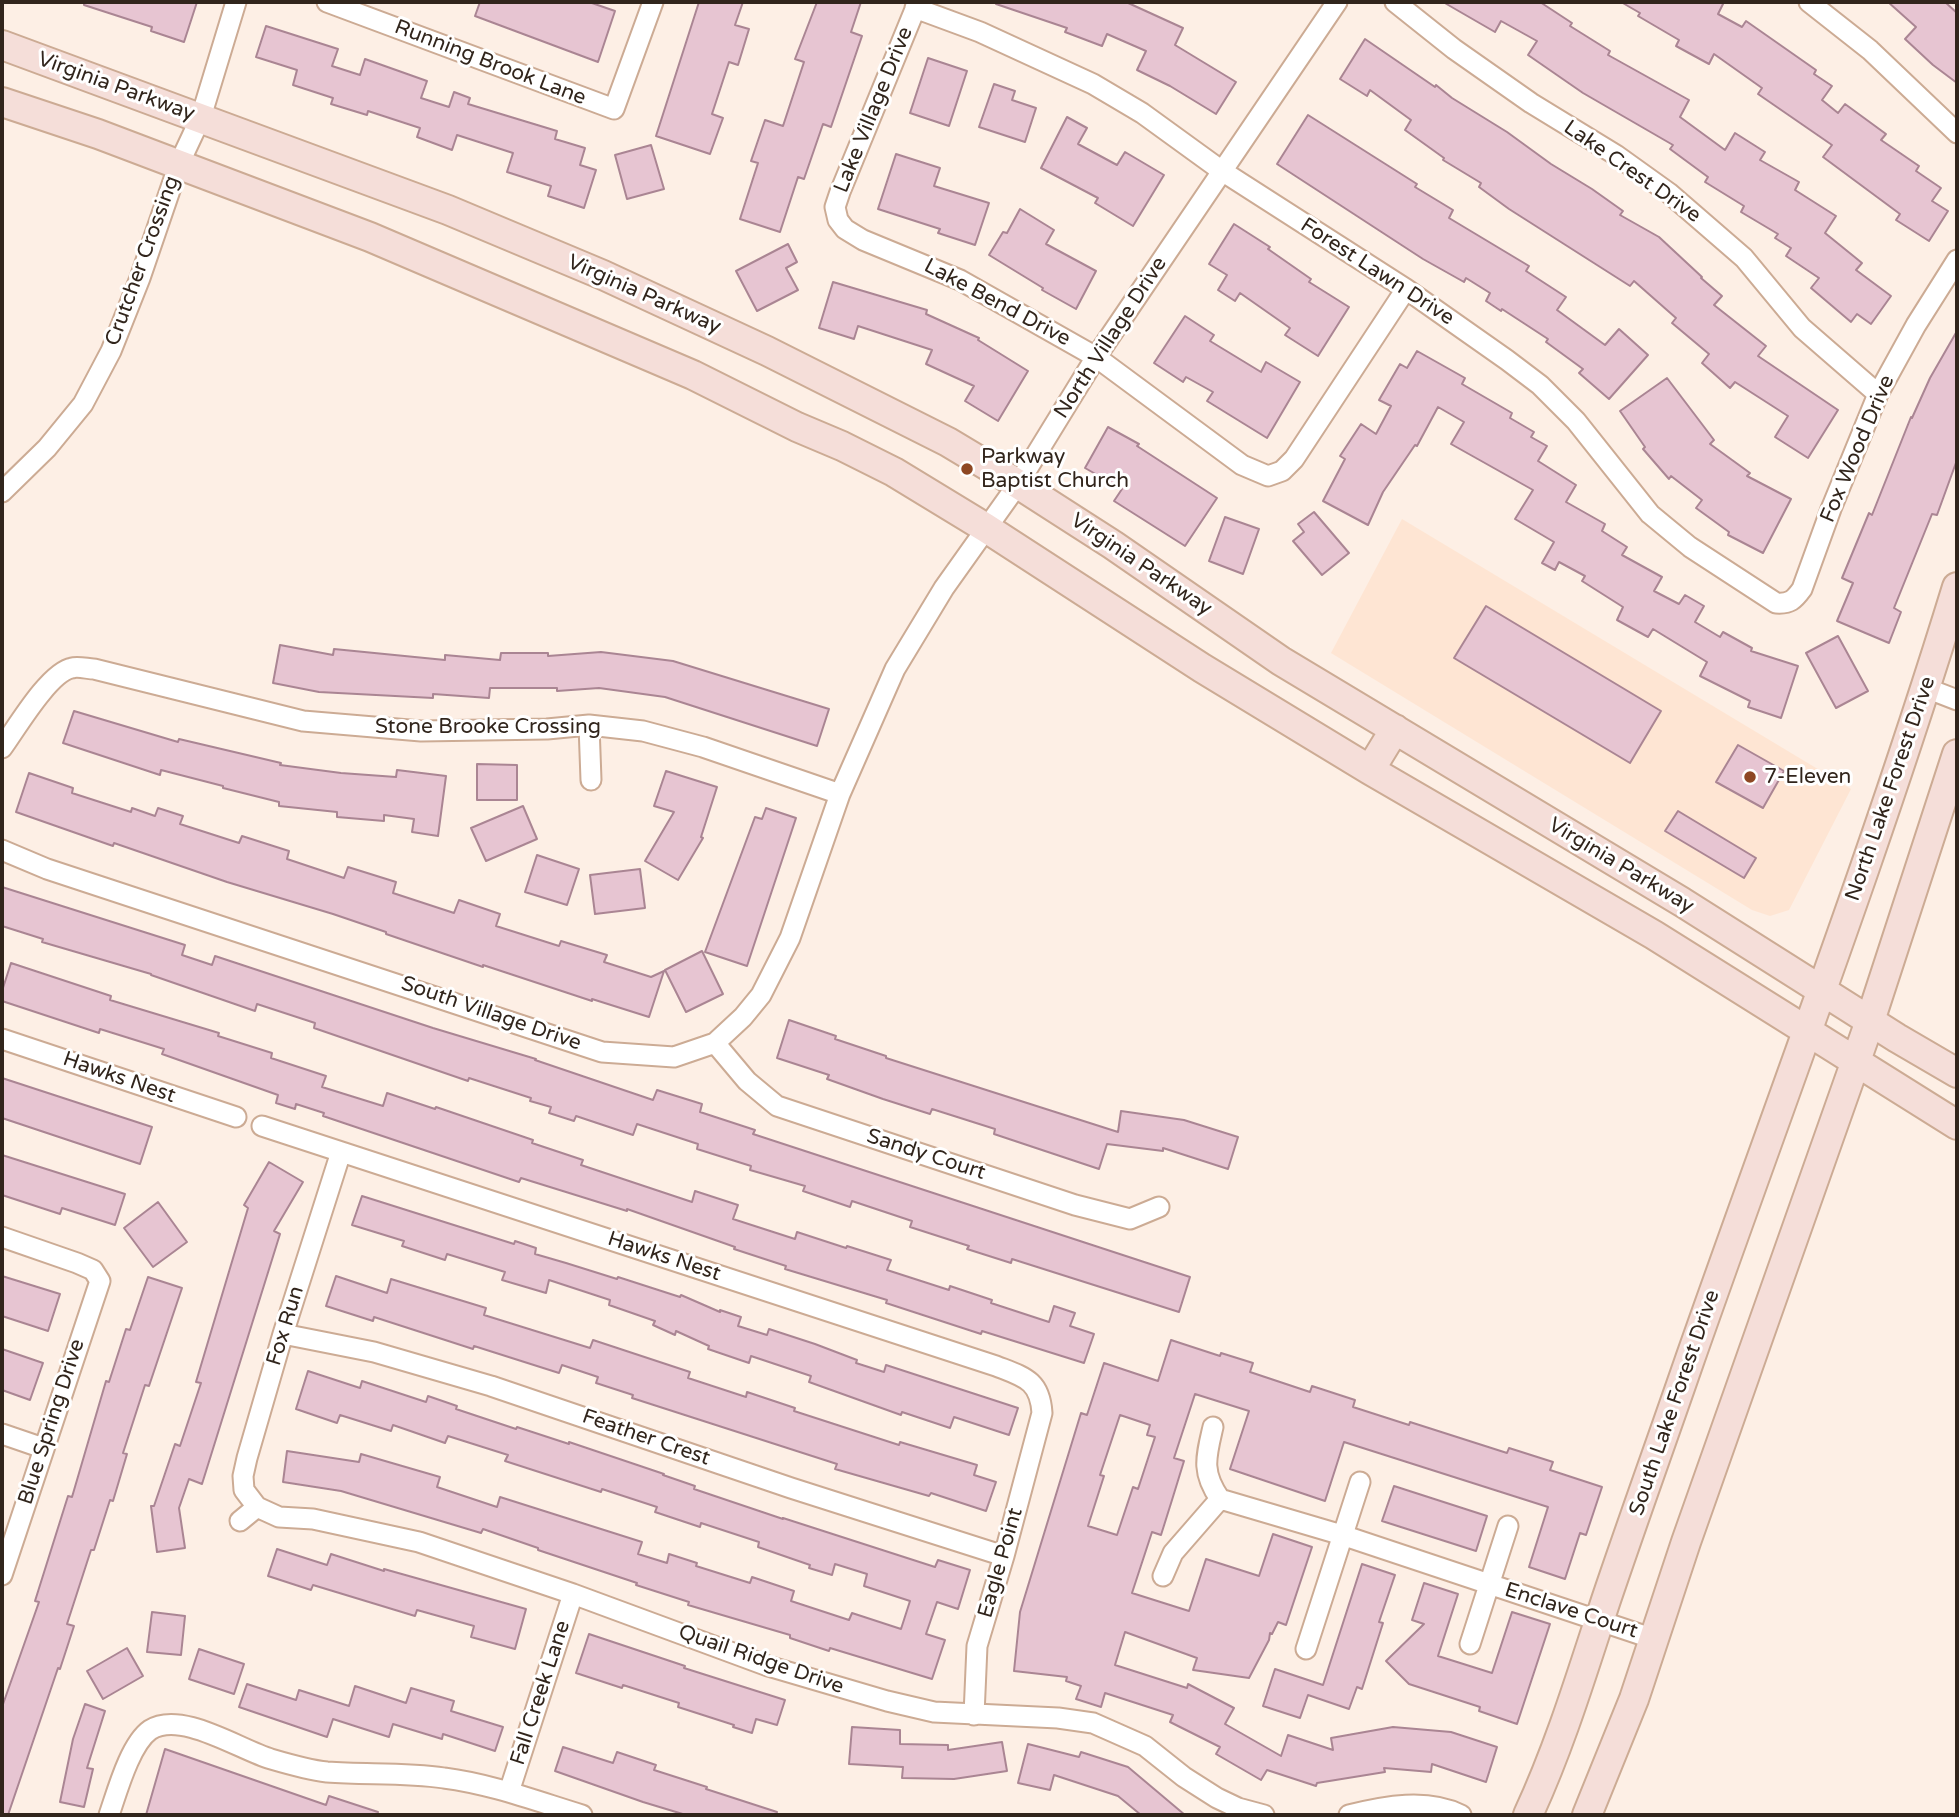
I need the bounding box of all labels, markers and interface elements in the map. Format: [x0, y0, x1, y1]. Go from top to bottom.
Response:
street label: Running Brook Lane [391, 15, 589, 111]
street label: Lake Village Drive [829, 23, 919, 197]
street label: Virginia Parkway [34, 47, 198, 127]
street label: Lake Crest Drive [1559, 115, 1705, 229]
street label: Crutcher Crossing [101, 173, 185, 349]
street label: Forest Lawn Drive [1295, 213, 1459, 331]
street label: Virginia Parkway [563, 250, 725, 340]
street label: North Village Drive [1049, 252, 1173, 424]
street label: Lake Bend Drive [920, 254, 1074, 352]
street label: Fox Wood Drive [1816, 372, 1900, 526]
place label: Parkway Baptist Church [981, 444, 1129, 494]
marker: Parkway Baptist Church [959, 461, 975, 477]
street label: Virginia Parkway [1065, 508, 1217, 622]
street label: North Lake Forest Drive [1841, 673, 1941, 905]
street label: Stone Brooke Crossing [375, 714, 601, 740]
place label: 7-Eleven [1764, 764, 1851, 790]
marker: 7-Eleven [1742, 769, 1758, 785]
street label: Virginia Parkway [1544, 813, 1698, 919]
street label: South Village Drive [398, 971, 584, 1057]
street label: Hawks Nest [59, 1047, 179, 1109]
street label: Sandy Court [863, 1124, 989, 1186]
street label: Hawks Nest [604, 1227, 724, 1287]
street label: Fox Run [262, 1283, 310, 1369]
street label: South Lake Forest Drive [1625, 1287, 1725, 1519]
street label: Blue Spring Drive [13, 1336, 91, 1508]
street label: Feather Crest [579, 1404, 713, 1472]
street label: Eagle Point [973, 1505, 1029, 1621]
street label: Enclave Court [1501, 1578, 1641, 1644]
street label: Fall Creek Lane [506, 1618, 576, 1768]
street label: Quail Ridge Drive [675, 1620, 847, 1700]

